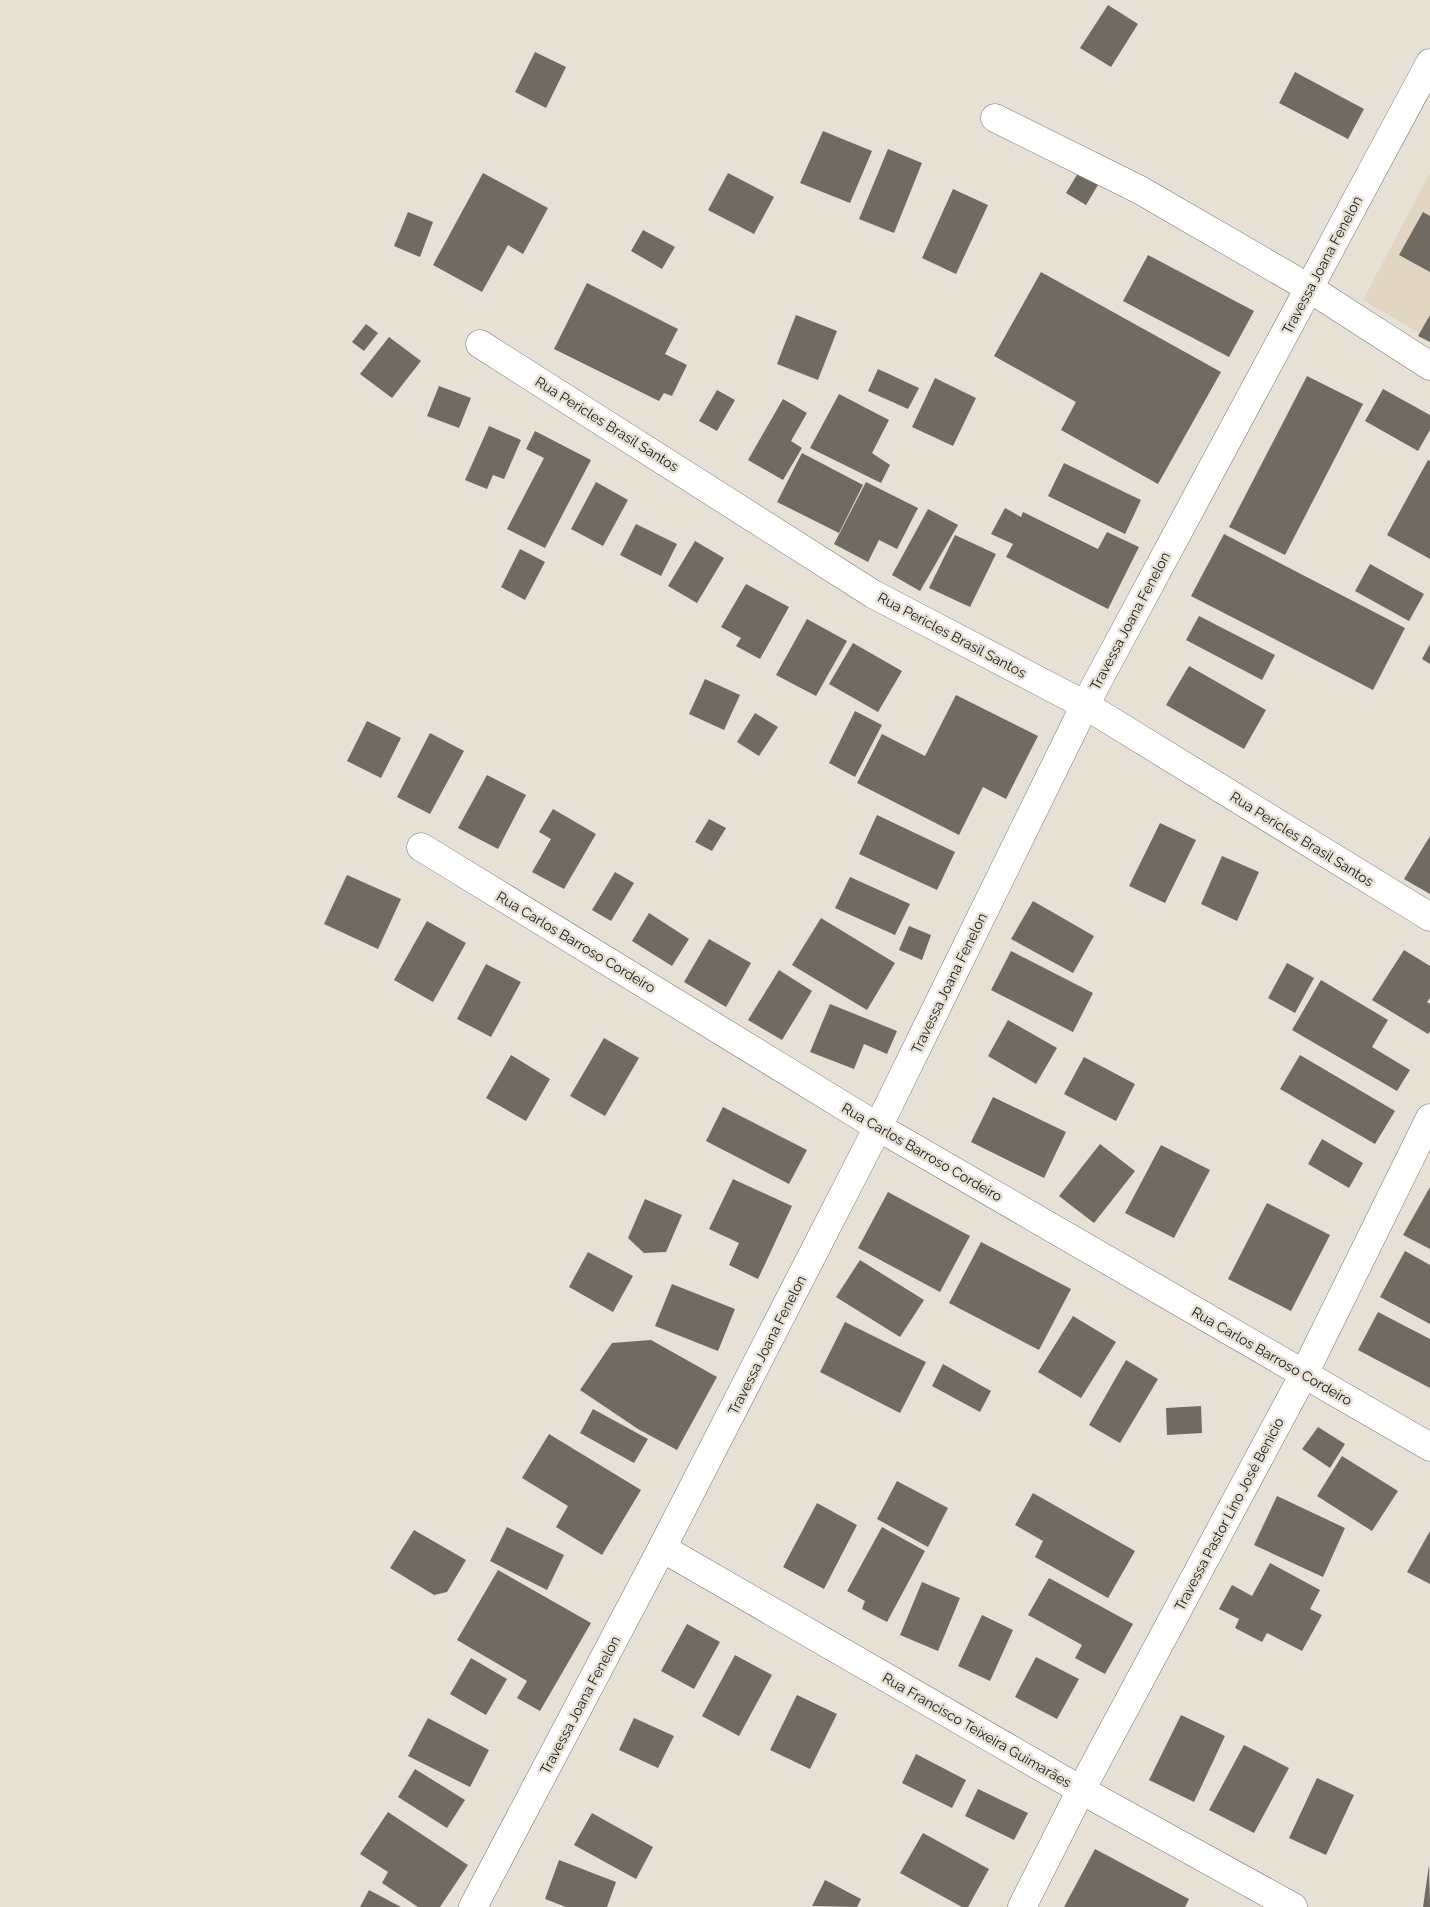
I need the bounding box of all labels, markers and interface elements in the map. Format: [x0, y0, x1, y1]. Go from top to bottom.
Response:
street label: Travessa Joana Fenelon [1279, 193, 1365, 337]
street label: Rua Pericles Brasil Santos [532, 373, 682, 475]
street label: Travessa Joana Fenelon [1087, 549, 1173, 693]
street label: Rua Pericles Brasil Santos [875, 589, 1029, 681]
street label: Rua Pericles Brasil Santos [1227, 788, 1377, 890]
street label: Rua Carlos Barroso Cordeiro [494, 888, 658, 996]
street label: Travessa Joana Fenelon [908, 910, 990, 1056]
street label: Rua Carlos Barroso Cordeiro [839, 1099, 1005, 1205]
street label: Travessa Joana Fenelon [725, 1273, 809, 1417]
street label: Rua Carlos Barroso Cordeiro [1189, 1303, 1355, 1409]
street label: Travessa Pastor Lino José Benicio [1171, 1415, 1287, 1613]
street label: Travessa Joana Fenelon [537, 1633, 623, 1777]
street label: Rua Francisco Teixeira Guimarães [880, 1669, 1074, 1791]

